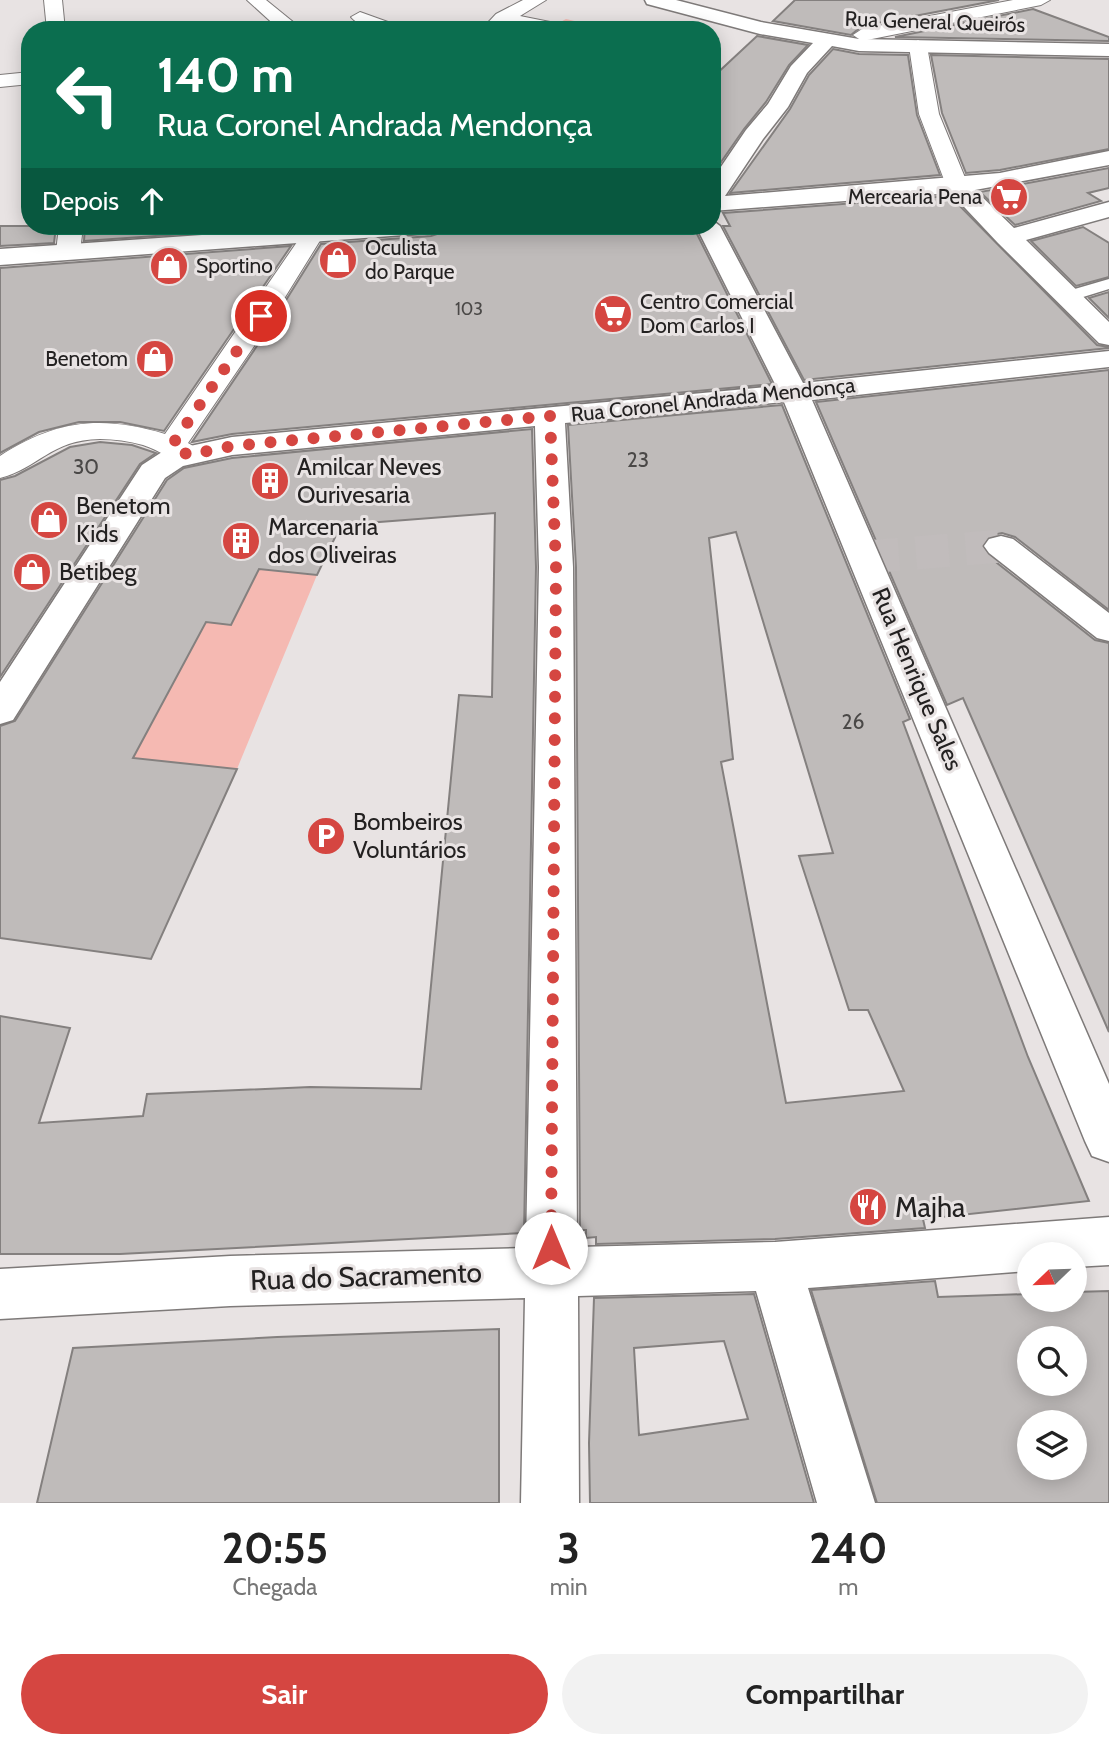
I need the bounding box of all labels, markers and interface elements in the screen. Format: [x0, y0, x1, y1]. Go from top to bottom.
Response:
street label: Rua General Queirós [844, 6, 1026, 37]
text: 140 m [157, 45, 294, 104]
icon: left [42, 49, 133, 140]
text: Rua Coronel Andrada Mendonça [157, 105, 592, 144]
supermarket icon: Mercearia Pena [988, 176, 1030, 218]
icon: ahead [133, 182, 171, 220]
place label: Mercearia Pena [848, 184, 982, 209]
text: Depois [42, 185, 119, 217]
place label: Oculista do Parque [365, 235, 455, 284]
shop icon: Oculista do Parque [317, 239, 359, 281]
shop icon: Sportino [148, 245, 190, 287]
place label: Sportino [196, 253, 273, 278]
pin [231, 286, 291, 346]
place label: Centro Comercial Dom Carlos I [640, 289, 793, 338]
supermarket icon: Centro Comercial Dom Carlos I [592, 293, 634, 335]
icon: arrive [242, 297, 280, 335]
house number: 103 [455, 298, 483, 320]
shop icon: Benetom [134, 338, 176, 380]
place label: Benetom [45, 346, 128, 371]
street label: Rua Coronel Andrada Mendonça [570, 372, 856, 427]
house number: 23 [627, 447, 649, 472]
place label: Amilcar Neves Ourivesaria [297, 452, 441, 509]
house number: 30 [73, 454, 99, 479]
building icon: Amilcar Neves Ourivesaria [249, 460, 291, 502]
place label: Benetom Kids [76, 491, 171, 548]
shop icon: Benetom Kids [28, 499, 70, 541]
place label: Marcenaria dos Oliveiras [268, 512, 397, 569]
building icon: Marcenaria dos Oliveiras [220, 520, 262, 562]
shop icon: Betibeg [11, 551, 53, 593]
place label: Betibeg [59, 557, 137, 586]
street label: Rua Henrique Sales [866, 583, 969, 775]
house number: 26 [842, 709, 865, 734]
place label: Bombeiros Voluntários [353, 807, 466, 864]
parking icon: Bombeiros Voluntários [305, 815, 347, 857]
restaurant icon: Majha [847, 1186, 889, 1228]
place label: Majha [895, 1190, 966, 1224]
position arrow [514, 1211, 588, 1285]
north arrow [1017, 1242, 1087, 1312]
map controls [1017, 1242, 1087, 1480]
street label: Rua do Sacramento [250, 1255, 482, 1297]
button: search [1017, 1326, 1087, 1396]
button: layers [1017, 1410, 1087, 1480]
text: 20:55 [222, 1522, 328, 1574]
text: 3 [557, 1522, 580, 1574]
text: 240 [809, 1522, 887, 1574]
text: Chegada [233, 1573, 317, 1601]
text: min [550, 1573, 588, 1601]
text: m [838, 1573, 858, 1601]
button: Sair [21, 1654, 548, 1734]
button: Compartilhar [562, 1654, 1088, 1734]

